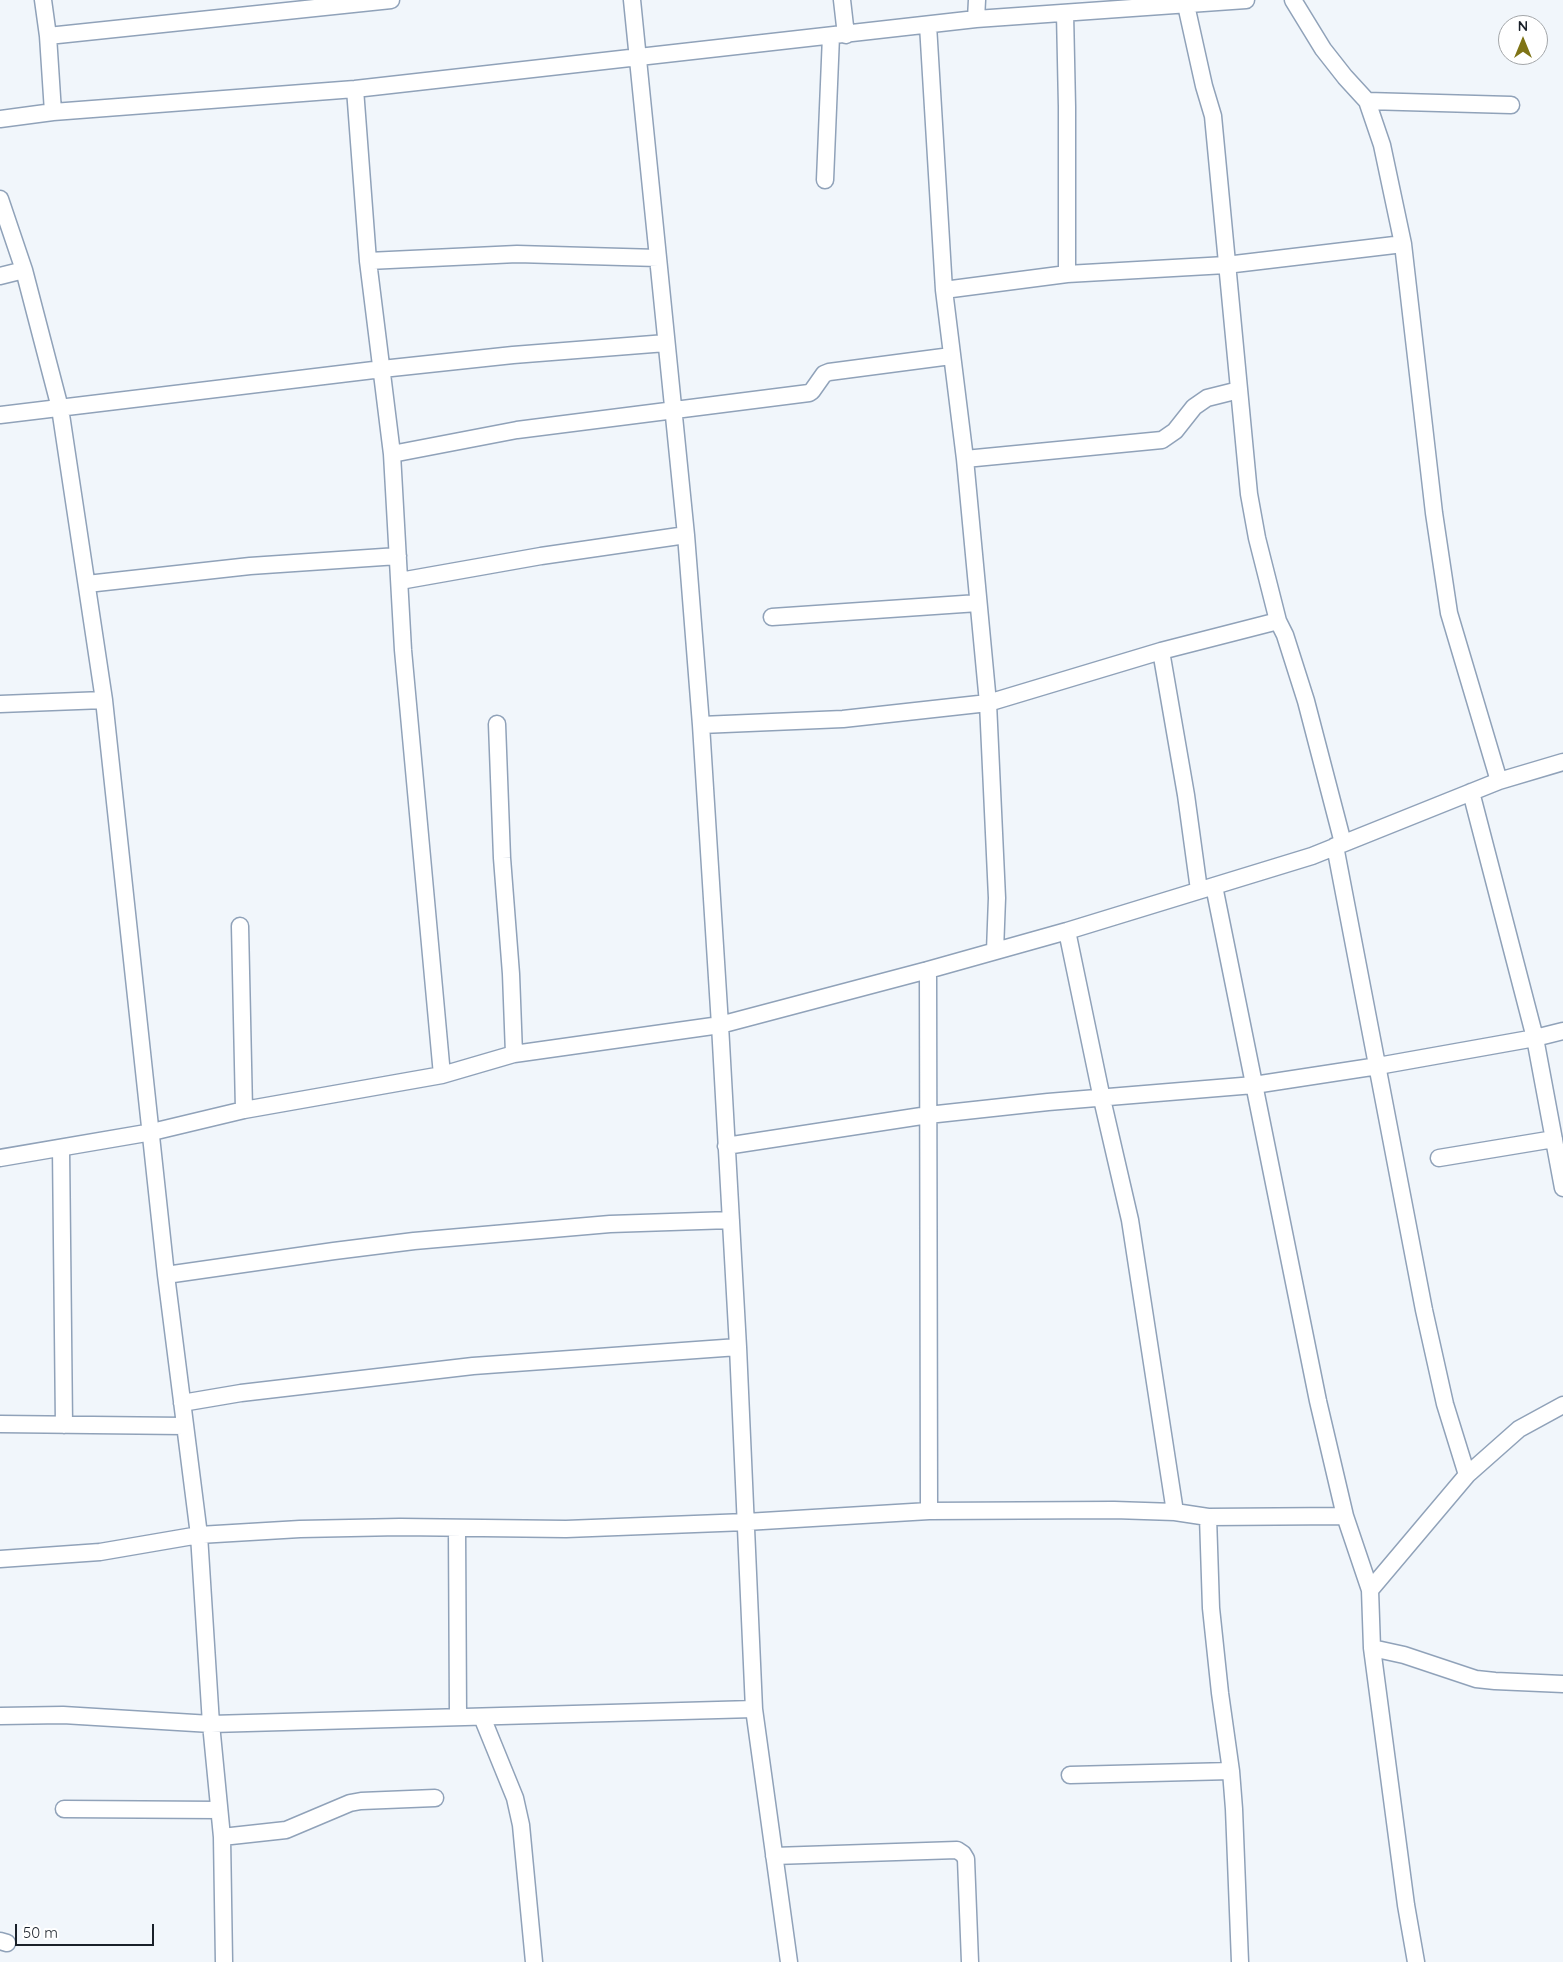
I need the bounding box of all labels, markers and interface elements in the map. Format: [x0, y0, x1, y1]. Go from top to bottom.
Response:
north arrow [1498, 15, 1548, 65]
text: N [1518, 17, 1528, 35]
scale bar [18, 1914, 156, 1946]
text: 50 m [23, 1923, 58, 1942]

